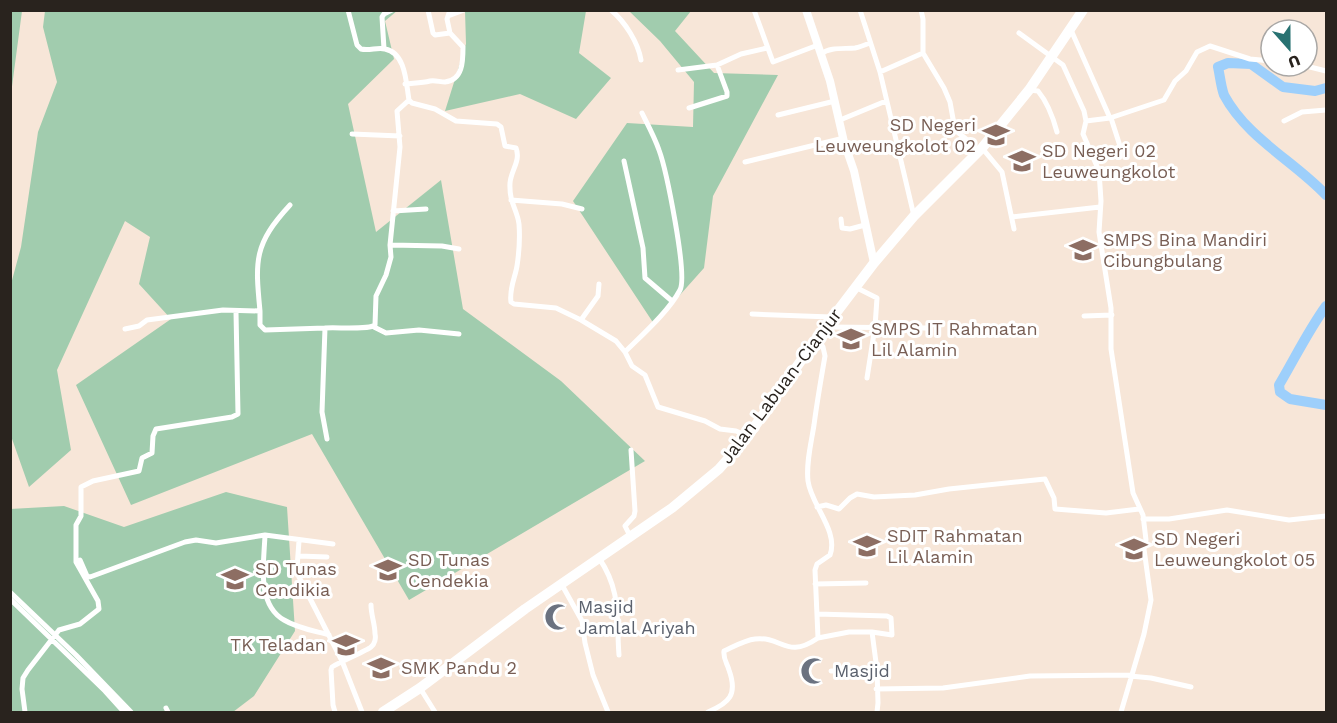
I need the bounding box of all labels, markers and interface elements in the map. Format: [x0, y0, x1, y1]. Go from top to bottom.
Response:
north arrow [1259, 18, 1319, 78]
text: U [1285, 51, 1303, 72]
place label: SD Negeri Leuweungkolot 02 [815, 114, 976, 156]
school or university icon: SD Negeri Leuweungkolot 02 [981, 120, 1011, 150]
place label: SD Negeri 02 Leuweungkolot [1042, 140, 1176, 182]
school or university icon: SD Negeri 02 Leuweungkolot [1007, 146, 1037, 176]
place label: SMPS Bina Mandiri Cibungbulang [1103, 229, 1267, 271]
school or university icon: SMPS Bina Mandiri Cibungbulang [1068, 235, 1098, 265]
street label: Jalan Labuan-Cianjur [715, 304, 846, 467]
place label: SMPS IT Rahmatan Lil Alamin [871, 318, 1038, 360]
school or university icon: SMPS IT Rahmatan Lil Alamin [836, 324, 866, 354]
place label: SDIT Rahmatan Lil Alamin [887, 525, 1023, 567]
place label: SD Negeri Leuweungkolot 05 [1154, 528, 1315, 570]
school or university icon: SDIT Rahmatan Lil Alamin [852, 531, 882, 561]
school or university icon: SD Negeri Leuweungkolot 05 [1119, 534, 1149, 564]
place label: SD Tunas Cendekia [408, 549, 490, 591]
school or university icon: SD Tunas Cendekia [373, 555, 403, 585]
place label: SD Tunas Cendikia [255, 558, 337, 600]
school or university icon: SD Tunas Cendikia [220, 564, 250, 594]
place label: Masjid Jamlal Ariyah [578, 596, 696, 638]
mosque icon: Masjid Jamlal Ariyah [543, 602, 573, 632]
school or university icon: TK Teladan [331, 630, 361, 660]
place label: TK Teladan [230, 634, 326, 655]
school or university icon: SMK Pandu 2 [366, 653, 396, 683]
mosque icon: Masjid [799, 656, 829, 686]
place label: SMK Pandu 2 [401, 657, 517, 678]
place label: Masjid [834, 660, 890, 681]

